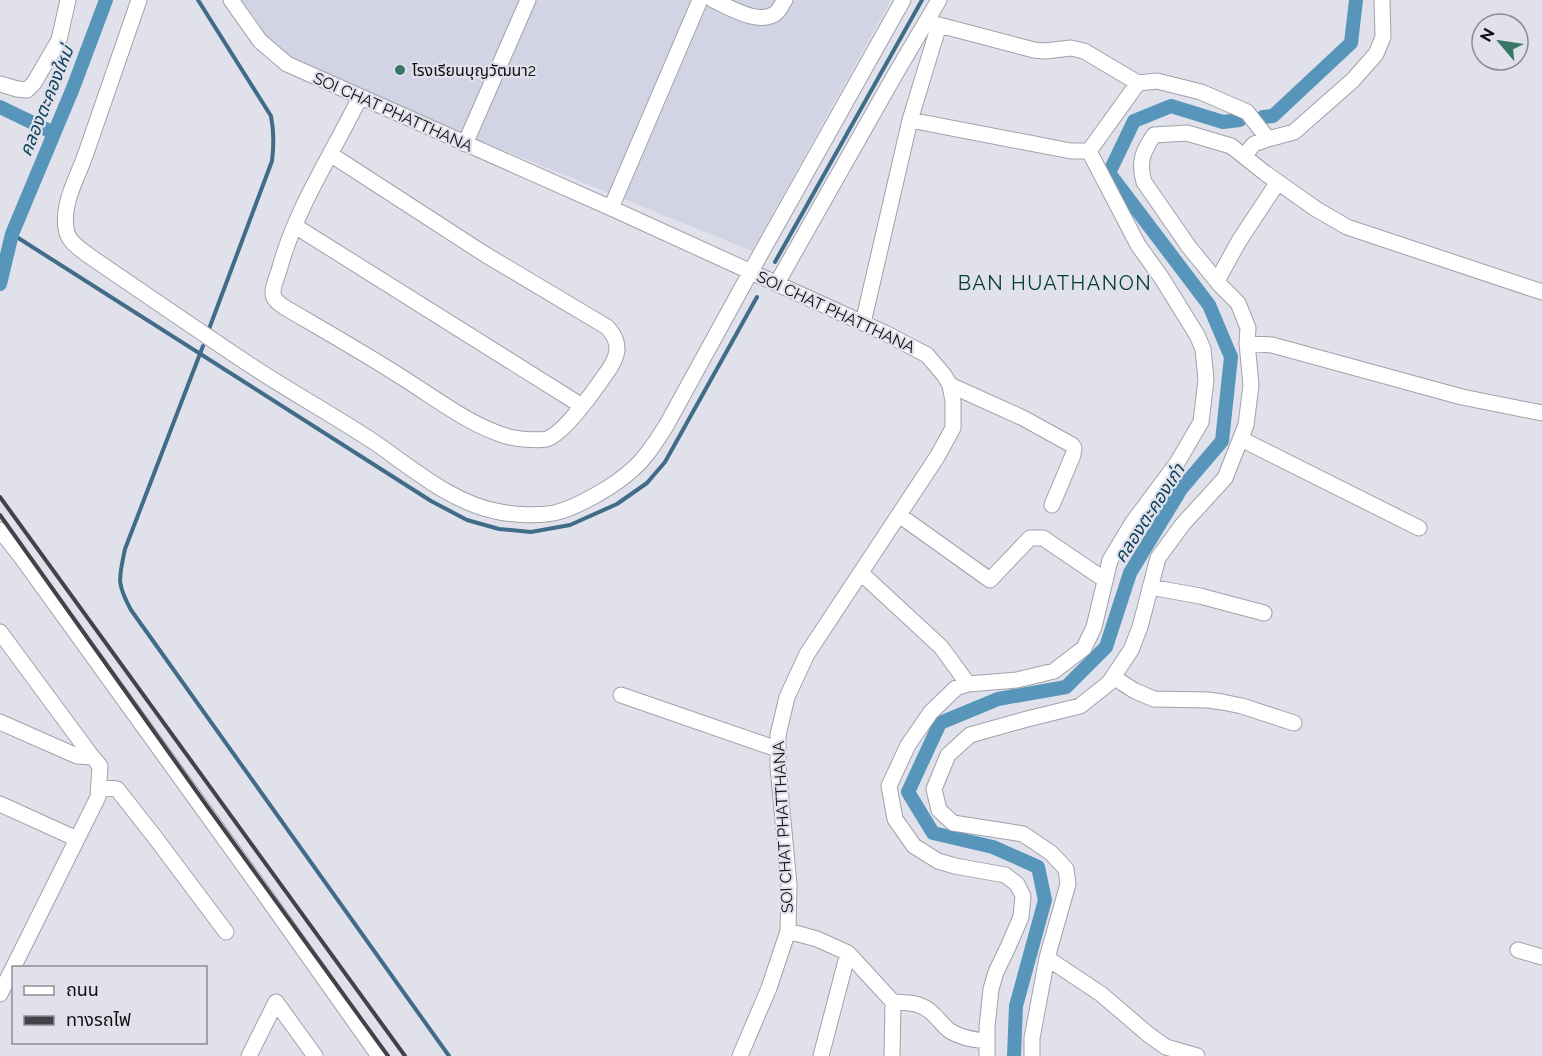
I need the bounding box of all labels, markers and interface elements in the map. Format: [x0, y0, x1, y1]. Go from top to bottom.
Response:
north arrow [1470, 12, 1530, 72]
text: N [1476, 25, 1499, 45]
water label: คลองตะคองใหม่ [14, 40, 79, 159]
place label: โรงเรียนบุญวัฒนา2 [412, 61, 536, 80]
marker: โรงเรียนบุญวัฒนา2 [393, 63, 407, 77]
street label: SOI CHAT PHATTHANA [310, 68, 476, 156]
street label: SOI CHAT PHATTHANA [754, 267, 918, 357]
district label: BAN HUATHANON [958, 271, 1152, 295]
water label: คลองตะคองเก่า [1109, 459, 1189, 566]
street label: SOI CHAT PHATTHANA [769, 740, 797, 914]
legend [12, 966, 207, 1044]
text: ถนน [66, 979, 99, 1000]
text: ทางรถไฟ [66, 1009, 131, 1030]

